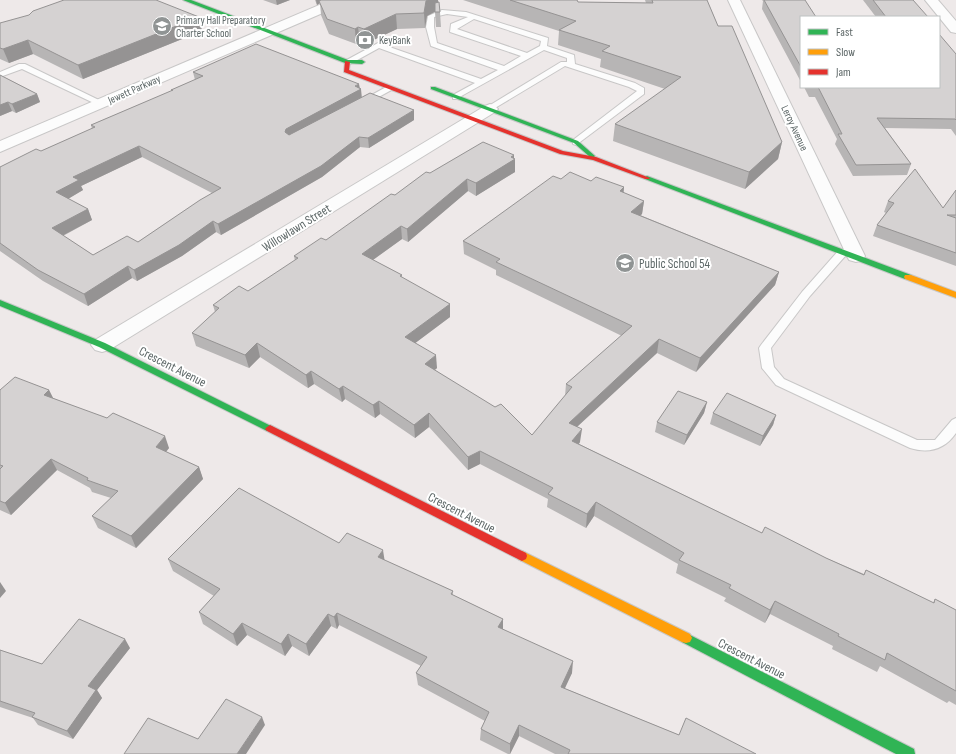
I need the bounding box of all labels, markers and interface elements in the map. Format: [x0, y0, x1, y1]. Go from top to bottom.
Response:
place label: Primary Hall Preparatory Charter School [176, 14, 266, 40]
school or university icon: Primary Hall Preparatory Charter School [151, 15, 173, 37]
legend [800, 16, 940, 88]
text: Fast [836, 25, 853, 40]
bank icon: KeyBank [354, 29, 376, 51]
place label: KeyBank [379, 34, 411, 47]
text: Slow [836, 45, 855, 60]
text: Jam [835, 65, 851, 80]
street label: Jewett Parkway [105, 72, 163, 107]
street label: Leroy Avenue [778, 103, 811, 153]
street label: Willowlawn Street [259, 200, 334, 255]
school or university icon: Public School 54 [614, 252, 636, 274]
place label: Public School 54 [639, 256, 711, 272]
street label: Crescent Avenue [136, 343, 209, 391]
street label: Crescent Avenue [425, 489, 498, 537]
street label: Crescent Avenue [715, 635, 788, 683]

